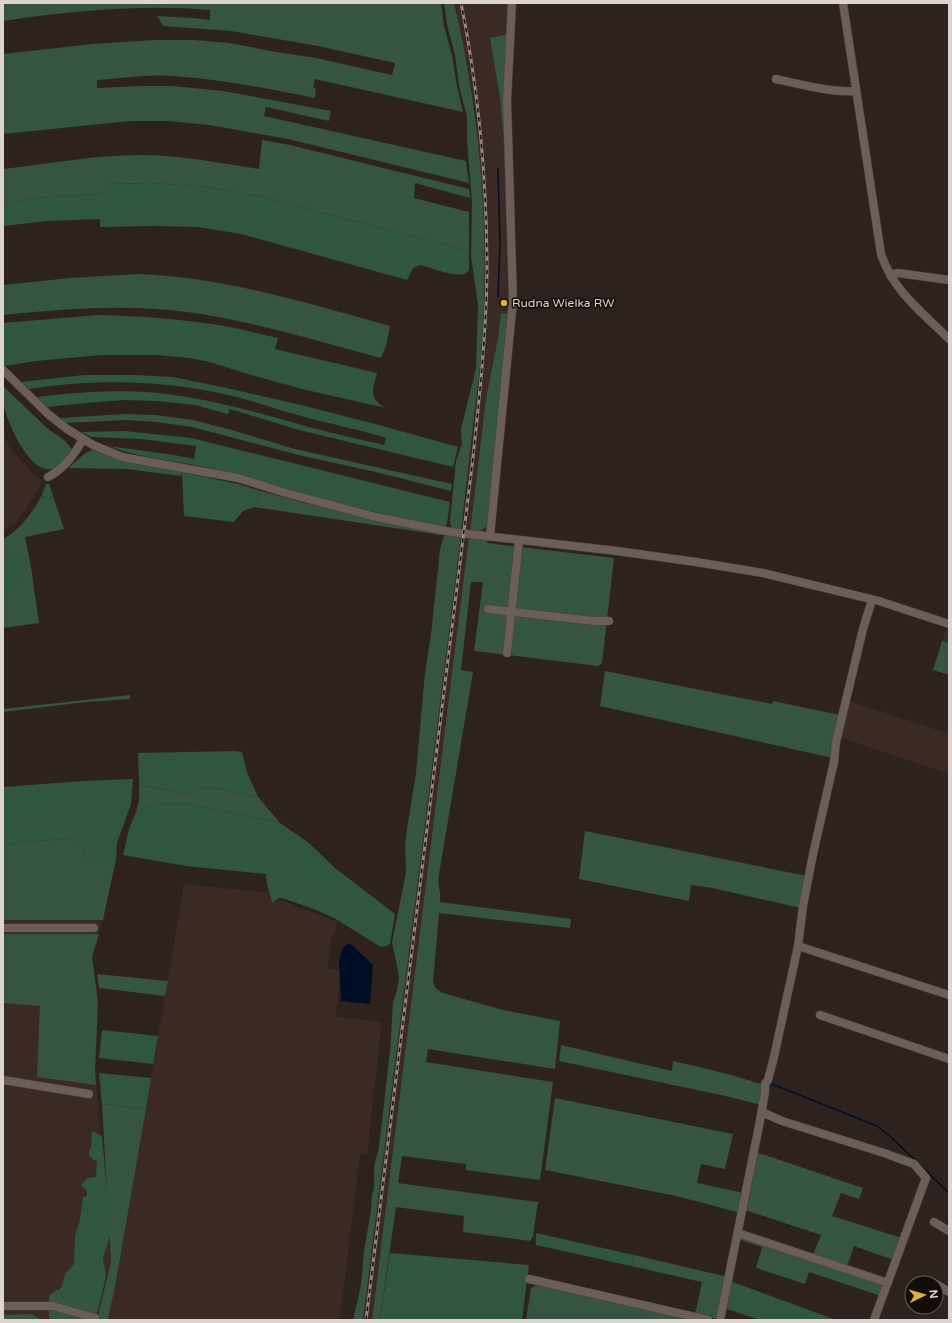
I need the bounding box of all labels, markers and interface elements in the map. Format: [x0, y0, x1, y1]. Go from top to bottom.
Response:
place label: Rudna Wielka RW [512, 296, 614, 310]
marker: Rudna Wielka RW [499, 298, 509, 308]
north arrow [904, 1275, 944, 1315]
text: N [927, 1289, 940, 1299]

